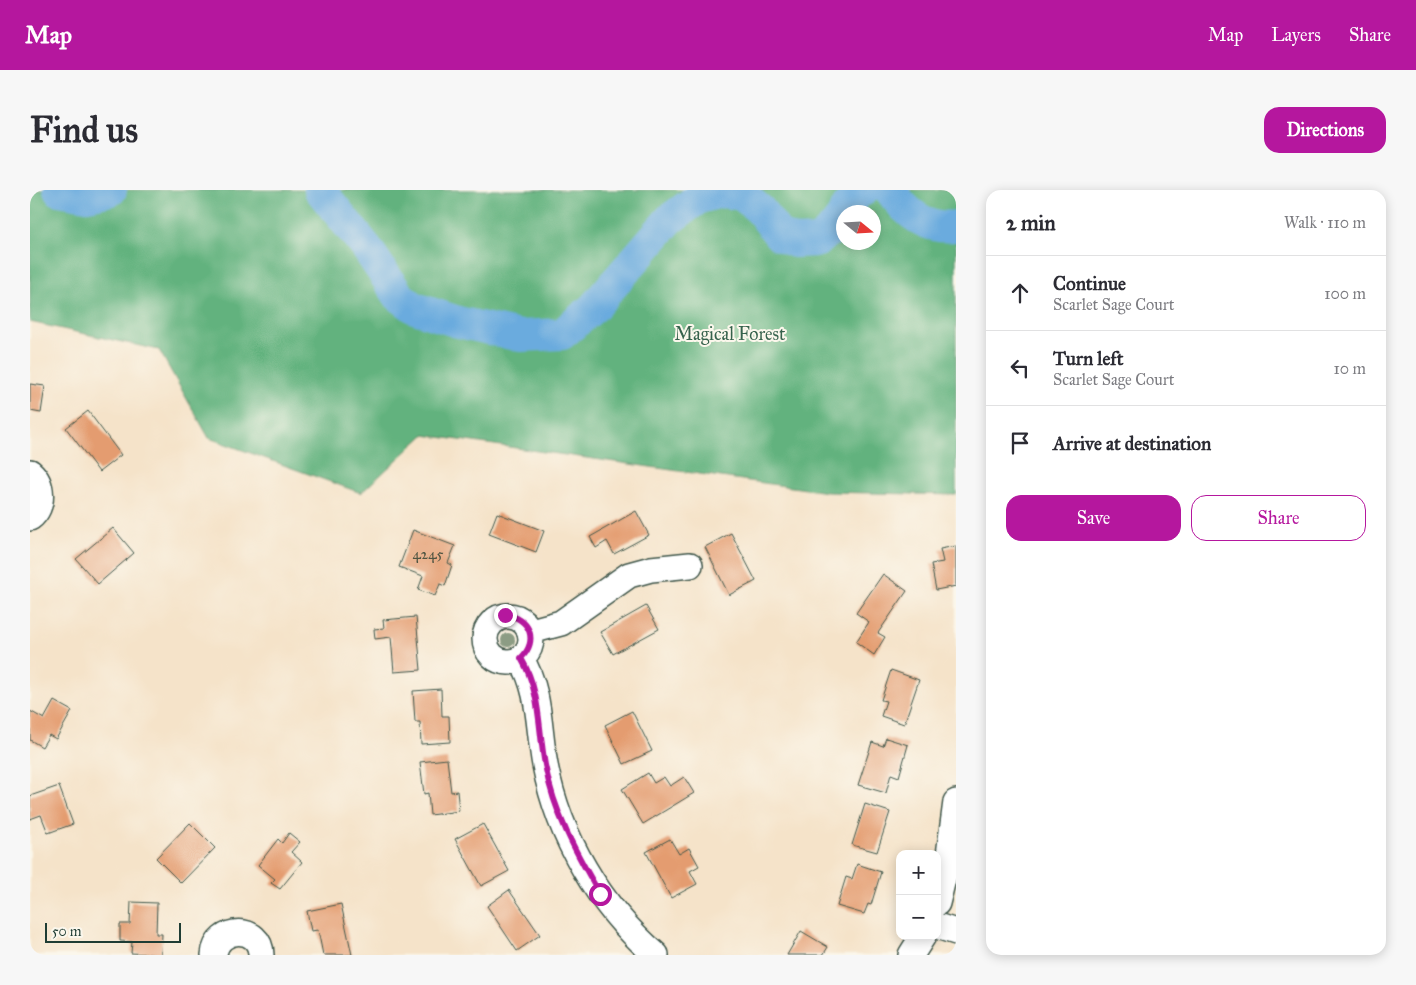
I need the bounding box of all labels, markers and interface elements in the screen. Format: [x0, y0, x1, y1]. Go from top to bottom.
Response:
text: Map [25, 20, 72, 50]
text: Map [1208, 24, 1243, 46]
text: Layers [1271, 24, 1321, 46]
text: Share [1349, 24, 1391, 46]
button: Directions [1264, 107, 1386, 153]
text: Find us [30, 109, 138, 152]
north arrow [836, 205, 881, 250]
text: 2 min [1006, 210, 1056, 236]
text: Walk · 110 m [1284, 213, 1366, 232]
text: Continue [1053, 272, 1126, 295]
icon: ahead [1006, 279, 1034, 307]
text: 100 m [1324, 284, 1366, 303]
text: Scarlet Sage Court [1053, 295, 1174, 314]
park label: Magical Forest [675, 323, 786, 346]
text: Turn left [1053, 347, 1123, 370]
icon: left [1006, 354, 1034, 382]
text: 10 m [1334, 359, 1366, 378]
text: Scarlet Sage Court [1053, 370, 1174, 389]
icon: arrive [1006, 429, 1034, 457]
text: Arrive at destination [1053, 432, 1211, 455]
button: Save [1006, 495, 1181, 541]
button: Share [1191, 495, 1366, 541]
house number: 4245 [412, 545, 444, 563]
route end [494, 604, 517, 627]
map controls [896, 850, 941, 940]
button: + [896, 850, 941, 895]
route start [589, 883, 612, 906]
button: − [896, 895, 941, 940]
scale bar [45, 920, 181, 943]
text: 50 m [52, 923, 81, 940]

